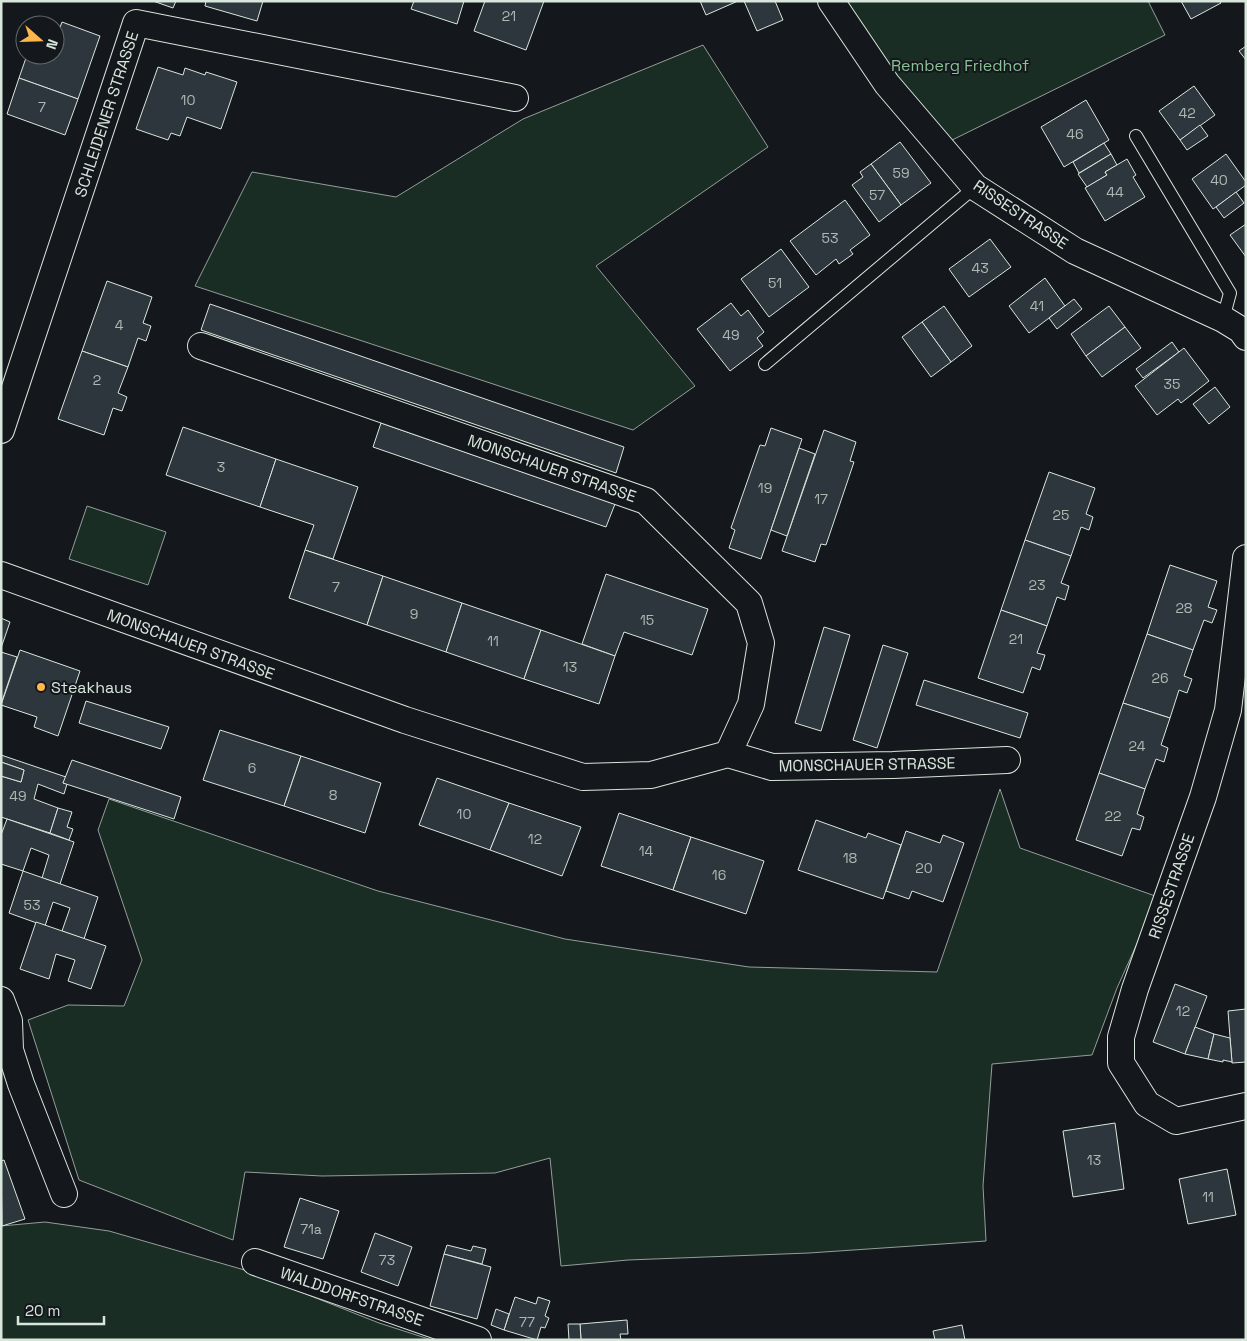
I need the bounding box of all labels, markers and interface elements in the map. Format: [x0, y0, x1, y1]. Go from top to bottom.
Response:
house number: 21 [502, 7, 516, 25]
north arrow [15, 15, 65, 65]
street label: SCHLEIDENER STRASSE [70, 29, 143, 200]
text: N [42, 37, 62, 52]
park label: Remberg Friedhof [891, 55, 1029, 76]
house number: 10 [181, 91, 195, 109]
house number: 7 [38, 98, 46, 116]
house number: 42 [1178, 104, 1196, 122]
house number: 46 [1066, 125, 1084, 143]
house number: 59 [893, 164, 909, 182]
house number: 40 [1210, 171, 1228, 189]
street label: RISSESTRASSE [969, 175, 1072, 254]
house number: 44 [1106, 183, 1124, 201]
house number: 57 [869, 186, 885, 204]
house number: 53 [822, 229, 838, 247]
house number: 43 [971, 259, 989, 277]
house number: 51 [768, 274, 782, 292]
house number: 41 [1030, 297, 1044, 315]
house number: 4 [115, 316, 124, 334]
house number: 49 [722, 326, 740, 344]
house number: 2 [93, 371, 101, 389]
house number: 35 [1164, 375, 1180, 393]
street label: MONSCHAUER STRASSE [465, 430, 639, 507]
house number: 3 [217, 458, 225, 476]
house number: 19 [758, 479, 772, 497]
house number: 17 [814, 490, 828, 508]
house number: 25 [1053, 506, 1069, 524]
house number: 23 [1029, 576, 1045, 594]
house number: 7 [332, 578, 340, 596]
house number: 28 [1175, 599, 1193, 617]
street label: MONSCHAUER STRASSE [104, 604, 278, 685]
house number: 9 [410, 605, 418, 623]
house number: 15 [640, 611, 654, 629]
house number: 21 [1009, 630, 1023, 648]
house number: 11 [487, 632, 499, 650]
house number: 13 [563, 658, 577, 676]
house number: 26 [1151, 669, 1169, 687]
place label: Steakhaus [51, 677, 132, 698]
marker: Steakhaus [35, 681, 47, 693]
house number: 24 [1129, 737, 1146, 755]
street label: MONSCHAUER STRASSE [778, 752, 956, 777]
house number: 6 [248, 759, 256, 777]
house number: 8 [329, 786, 338, 804]
house number: 49 [9, 787, 27, 805]
house number: 10 [457, 805, 471, 823]
house number: 22 [1105, 807, 1121, 825]
house number: 12 [528, 830, 542, 848]
street label: RISSESTRASSE [1144, 831, 1199, 942]
house number: 14 [639, 842, 654, 860]
house number: 18 [843, 849, 858, 867]
house number: 20 [915, 859, 933, 877]
house number: 16 [712, 866, 726, 884]
house number: 53 [24, 896, 40, 914]
house number: 12 [1176, 1002, 1190, 1020]
house number: 13 [1087, 1151, 1101, 1169]
house number: 11 [1202, 1188, 1214, 1206]
house number: 71a [300, 1220, 322, 1238]
house number: 73 [379, 1251, 395, 1269]
street label: WALDDORFSTRASSE [277, 1262, 426, 1331]
scale bar [18, 1294, 104, 1326]
text: 20 m [25, 1301, 60, 1320]
house number: 77 [519, 1313, 535, 1331]

